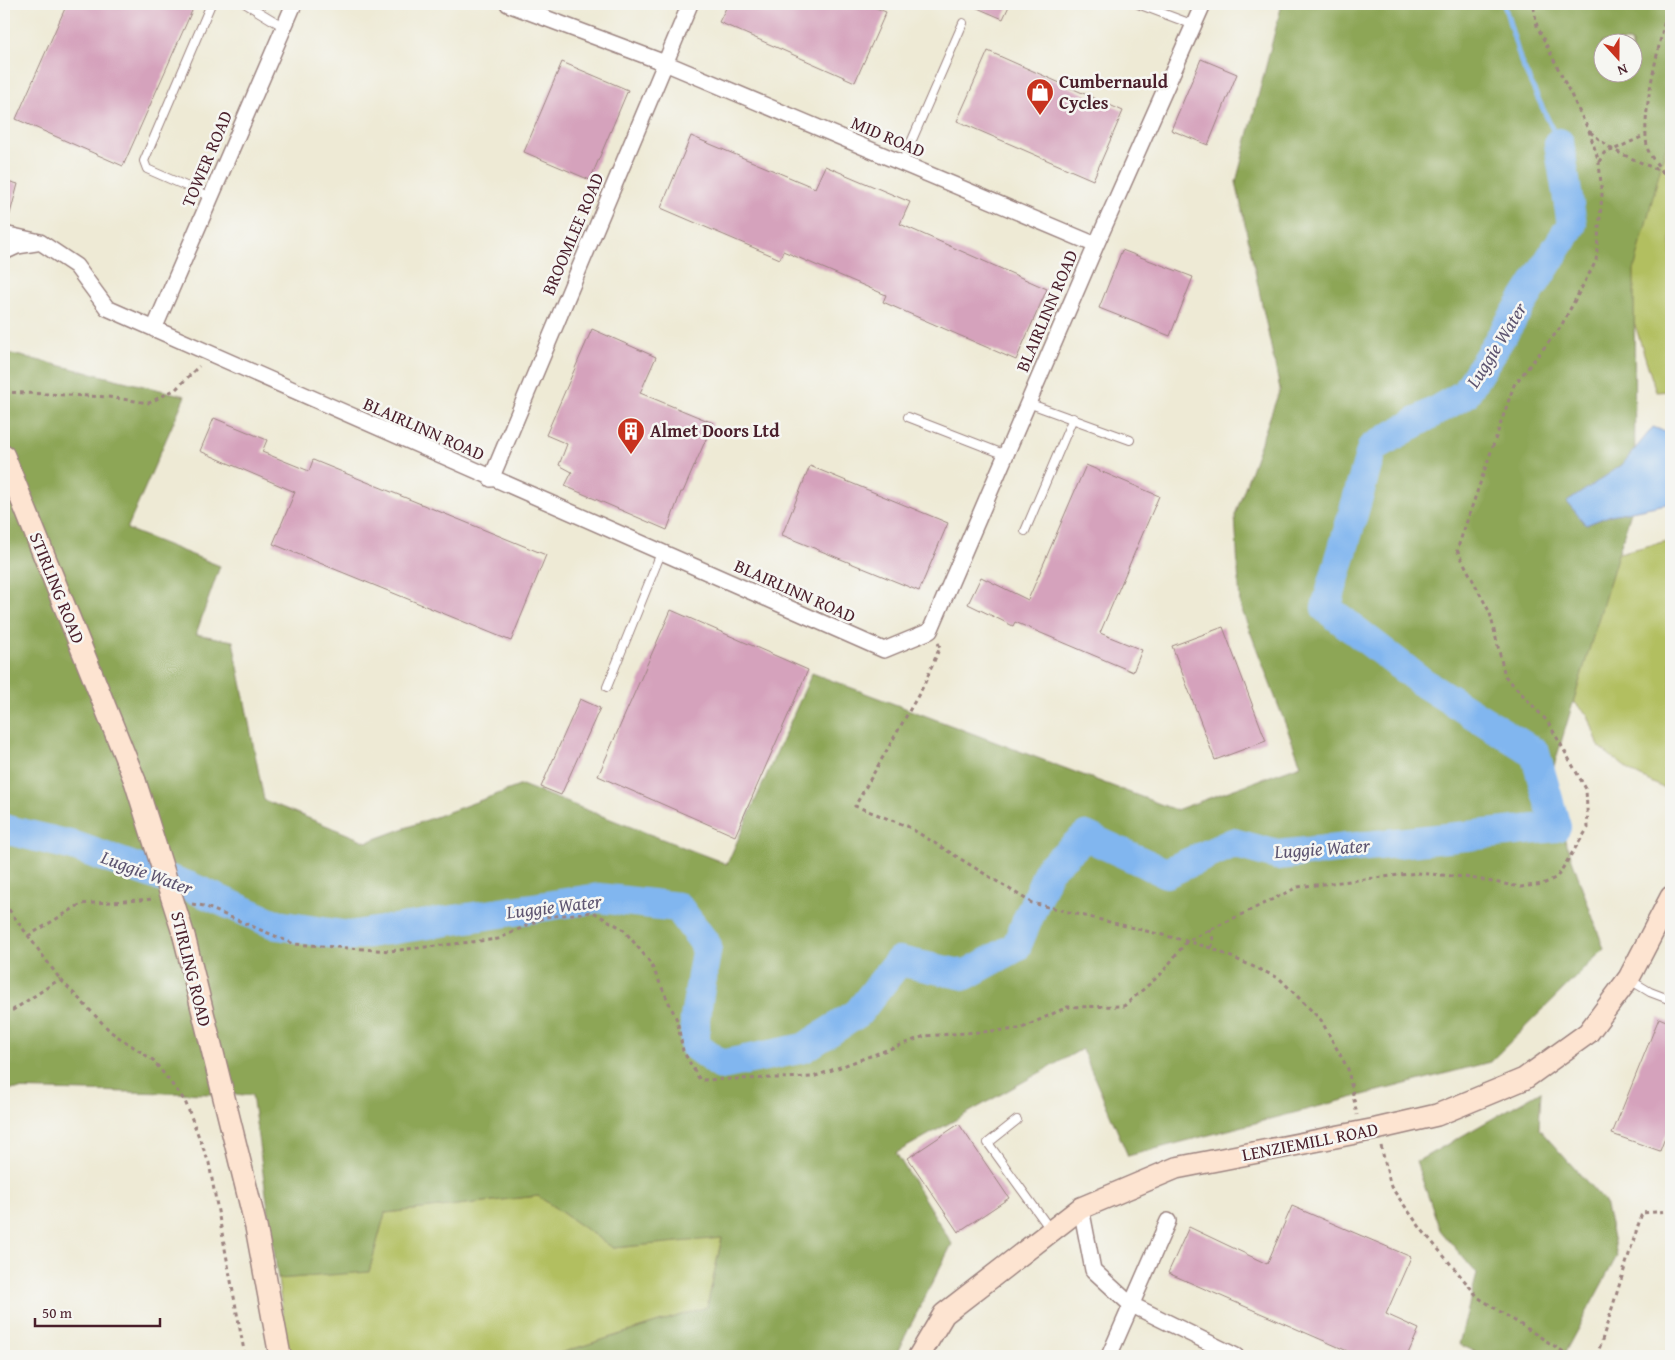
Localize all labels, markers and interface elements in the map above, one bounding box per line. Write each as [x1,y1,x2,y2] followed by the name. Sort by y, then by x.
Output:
[1592,32,1642,82] north arrow
[1614,59,1631,81] text: N
[1059,68,1169,116] place label: Cumbernauld Cycles
[1025,77,1055,116] shop icon: Cumbernauld Cycles
[174,106,239,211] street label: TOWER ROAD
[847,109,929,164] street label: MID ROAD
[535,168,611,299] street label: BROOMLEE ROAD
[1009,246,1084,376] street label: BLAIRLINN ROAD
[1458,296,1534,394] water label: Luggie Water
[359,390,489,467] street label: BLAIRLINN ROAD
[616,416,646,455] building icon: Almet Doors Ltd
[650,417,780,444] place label: Almet Doors Ltd
[23,528,92,648] street label: STIRLING ROAD
[730,552,860,629] street label: BLAIRLINN ROAD
[1272,831,1372,865] water label: Luggie Water
[96,842,198,902] water label: Luggie Water
[504,886,604,926] water label: Luggie Water
[164,908,219,1029] street label: STIRLING ROAD
[1239,1115,1380,1168] street label: LENZIEMILL ROAD
[35,1295,160,1327] scale bar
[42,1302,73,1323] text: 50 m

